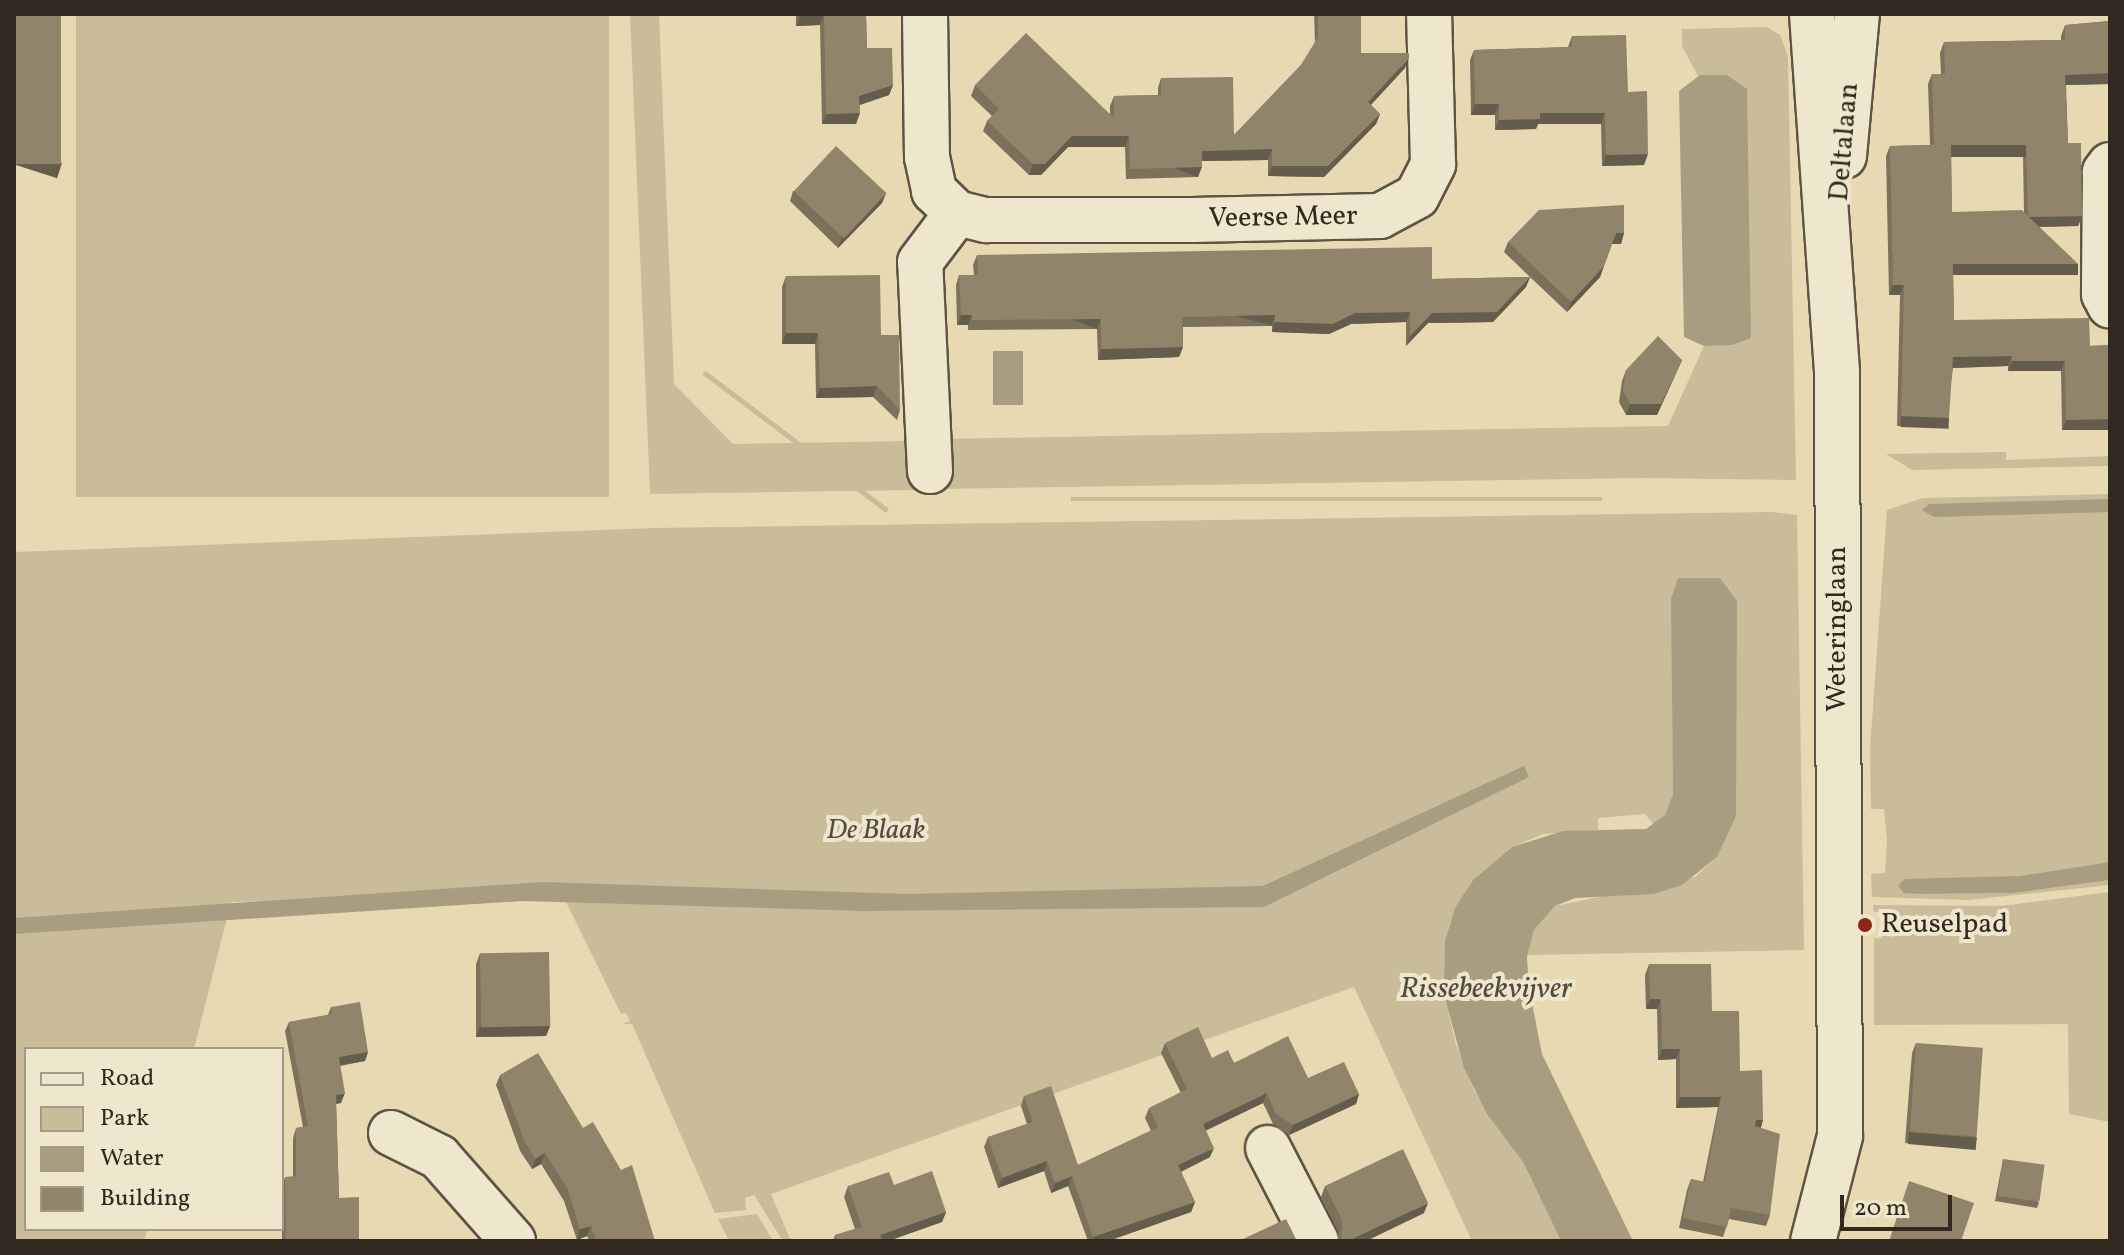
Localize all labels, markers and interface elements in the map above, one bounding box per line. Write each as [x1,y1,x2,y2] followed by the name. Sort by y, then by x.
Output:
[1823,81,1867,203] street label: Deltalaan
[1208,200,1358,236] street label: Veerse Meer
[1821,546,1855,712] street label: Weteringlaan
[826,814,926,848] park label: De Blaak
[1881,908,2008,942] place label: Reuselpad
[1856,916,1874,934] marker: Reuselpad
[1400,971,1572,1007] water label: Rissebeekvijver
[24,1047,284,1231] legend
[100,1062,154,1096] text: Road
[100,1102,149,1136] text: Park
[100,1142,164,1176] text: Water
[1844,1179,1956,1229] scale bar
[100,1182,190,1216] text: Building
[1854,1192,1907,1226] text: 20 m

